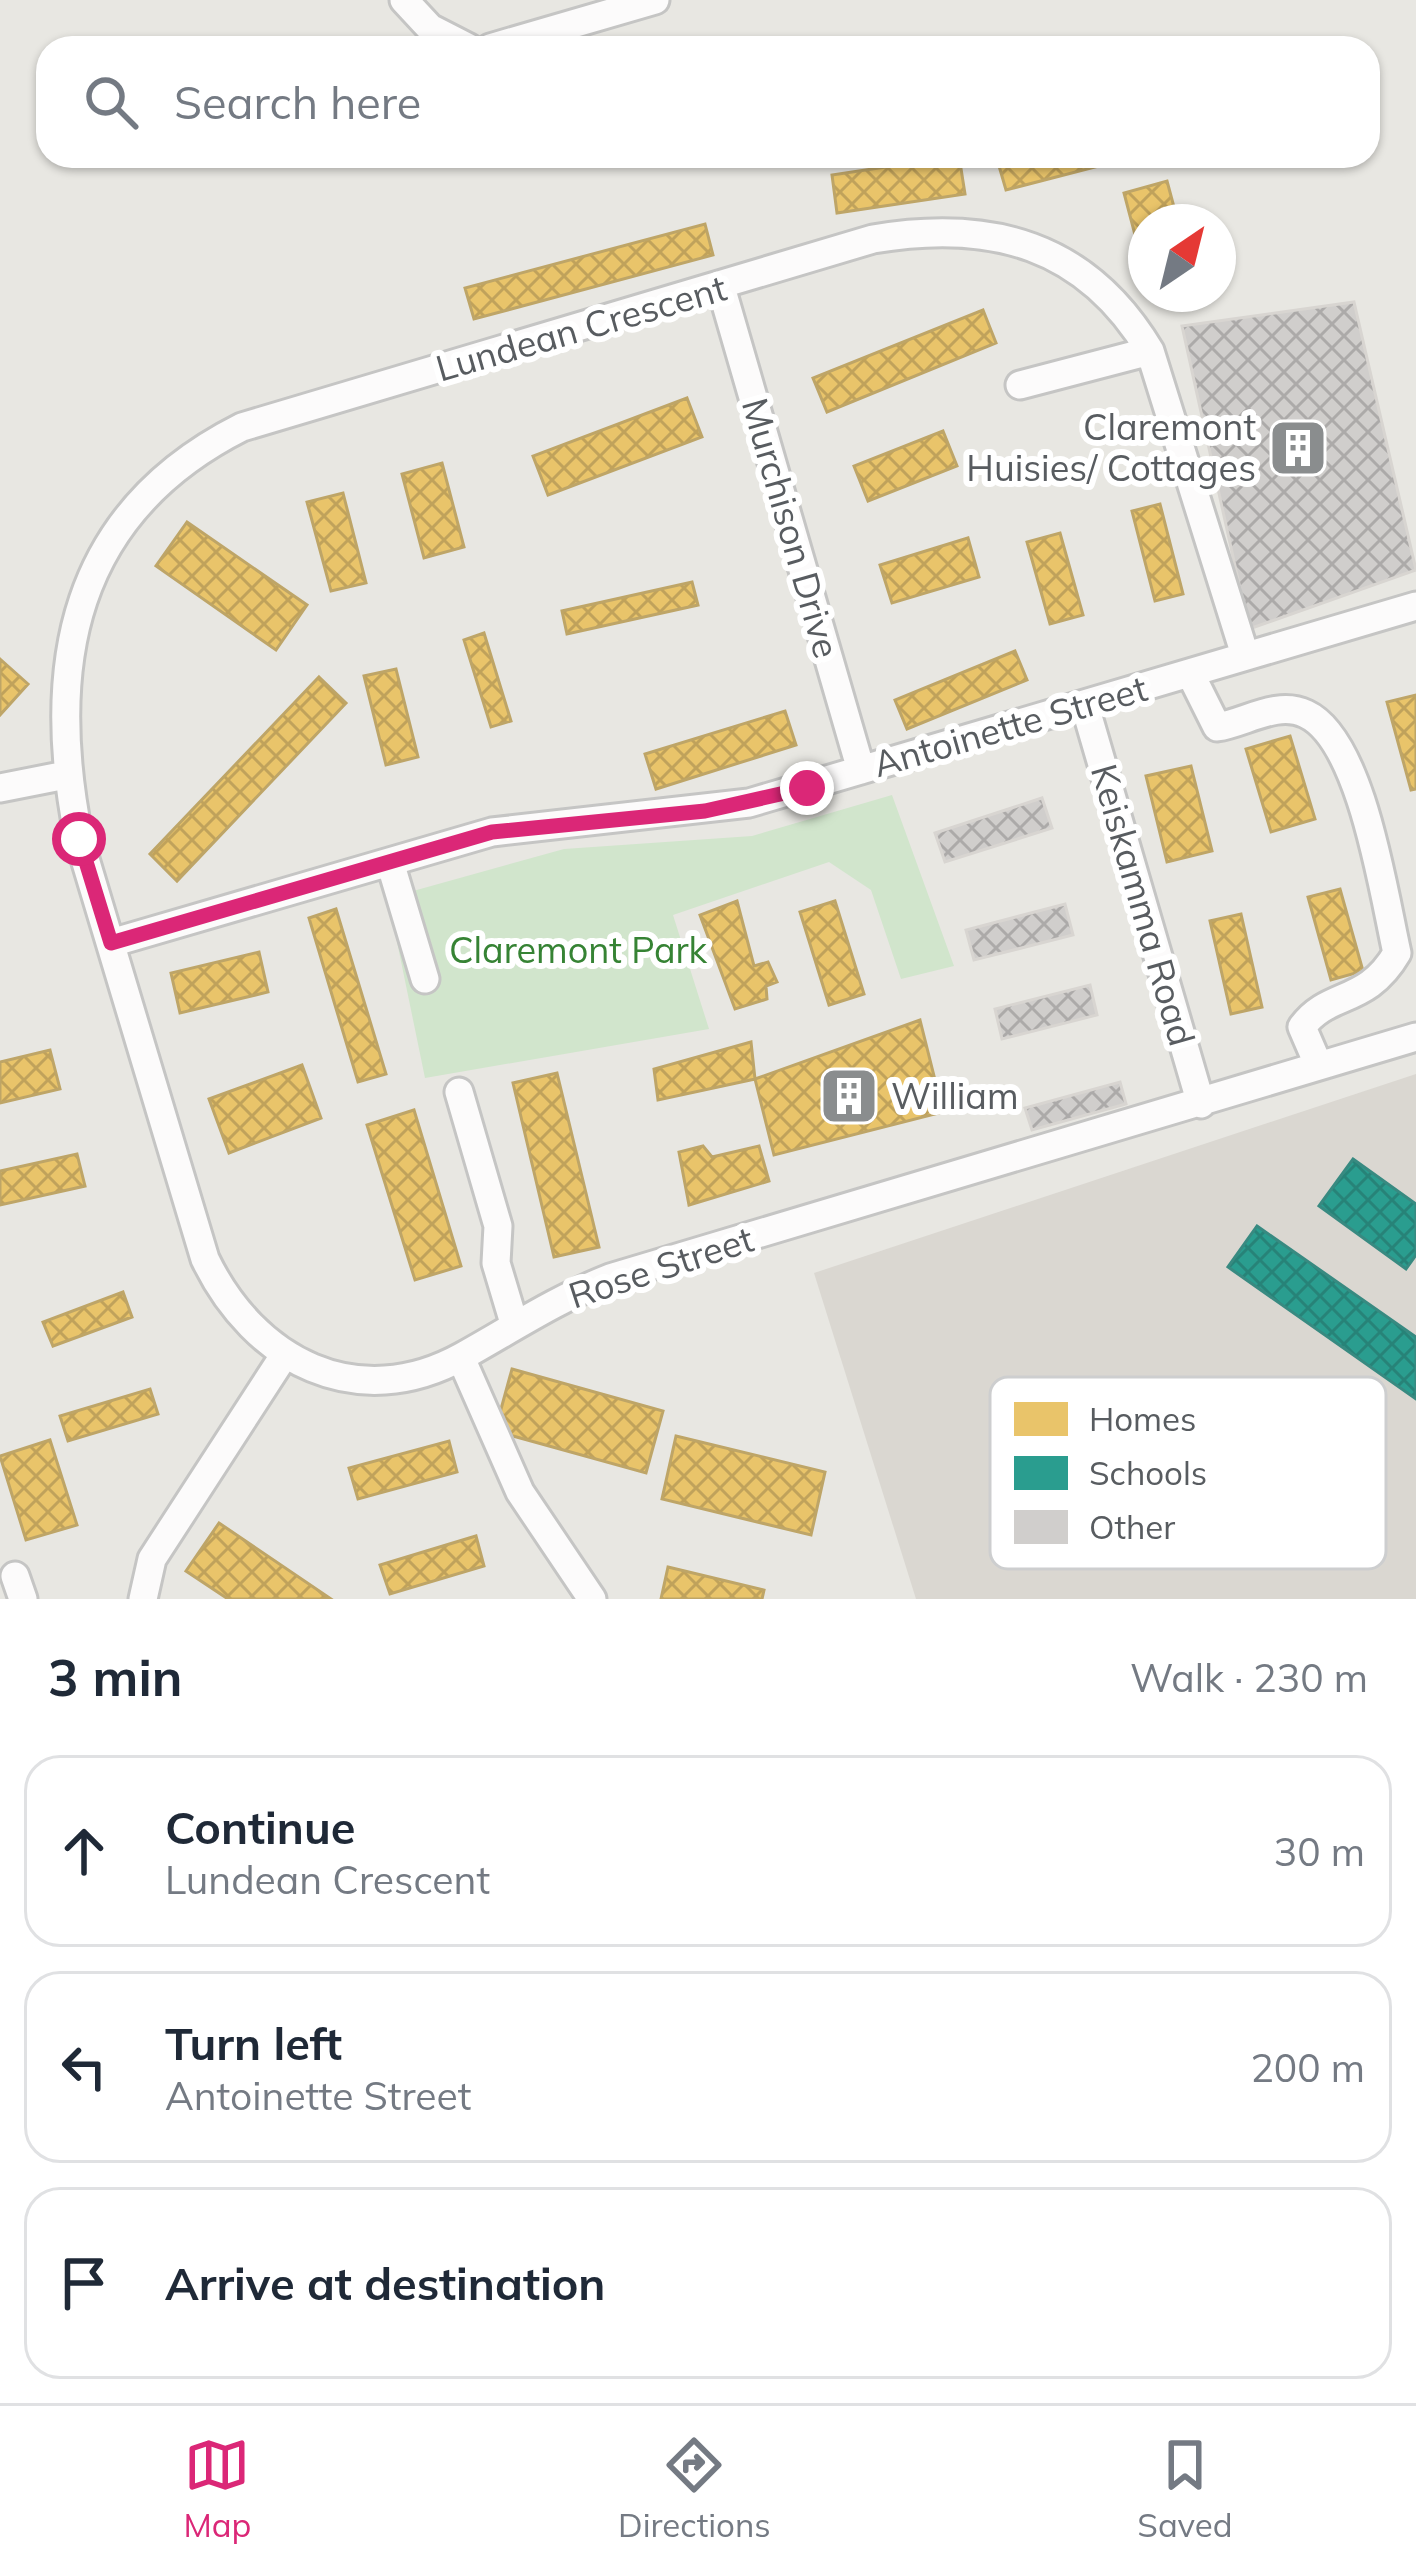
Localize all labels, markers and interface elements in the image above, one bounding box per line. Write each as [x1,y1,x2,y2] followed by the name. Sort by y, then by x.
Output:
[36,36,1380,168] search box
[78,69,144,135] icon: search
[174,74,421,130] text: Search here
[1128,204,1236,312] north arrow
[430,265,731,390] street label: Lundean Crescent
[733,393,850,663] street label: Murchison Drive
[966,404,1256,490] place label: Claremont Huisies/ Cottages
[1267,417,1329,479] building icon: Claremont Huisies/ Cottages
[868,665,1152,786] street label: Antoinette Street
[1082,759,1205,1051] street label: Keiskamma Road
[780,761,834,815] route end
[52,812,106,866] route start
[449,927,708,972] park label: Claremont Park
[818,1065,880,1127] building icon: William
[891,1073,1019,1118] place label: William
[563,1216,759,1318] street label: Rose Street
[990,1377,1386,1569] legend
[1089,1398,1196,1439] text: Homes
[1089,1452,1207,1493] text: Schools
[1089,1506,1175,1547] text: Other
[48,1645,183,1709] text: 3 min
[1130,1653,1368,1702] text: Walk · 230 m
[165,1799,355,1855] text: Continue
[51,1818,117,1884] icon: ahead
[1274,1827,1365,1876] text: 30 m
[165,1855,490,1904] text: Lundean Crescent
[165,2015,342,2071] text: Turn left
[51,2034,117,2100] icon: left
[1250,2043,1365,2092] text: 200 m
[165,2071,471,2120] text: Antoinette Street
[51,2250,117,2316] icon: arrive
[165,2255,605,2311] text: Arrive at destination
[183,2432,251,2545] tab: Map
[618,2432,771,2545] tab: Directions
[1137,2432,1233,2545] tab: Saved

